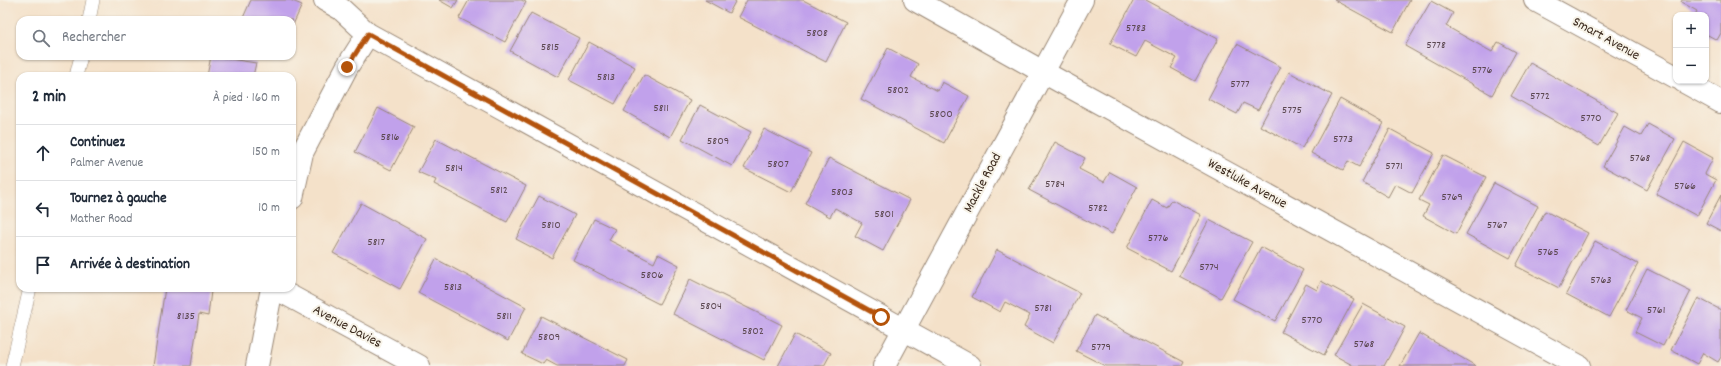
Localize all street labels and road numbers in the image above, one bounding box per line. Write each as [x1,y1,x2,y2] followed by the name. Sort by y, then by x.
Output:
[1569,12,1643,66] street label: Smart Avenue
[959,150,1007,216] street label: Mackle Road
[1204,154,1290,214] street label: Westluke Avenue
[309,300,385,354] street label: Avenue Davies

